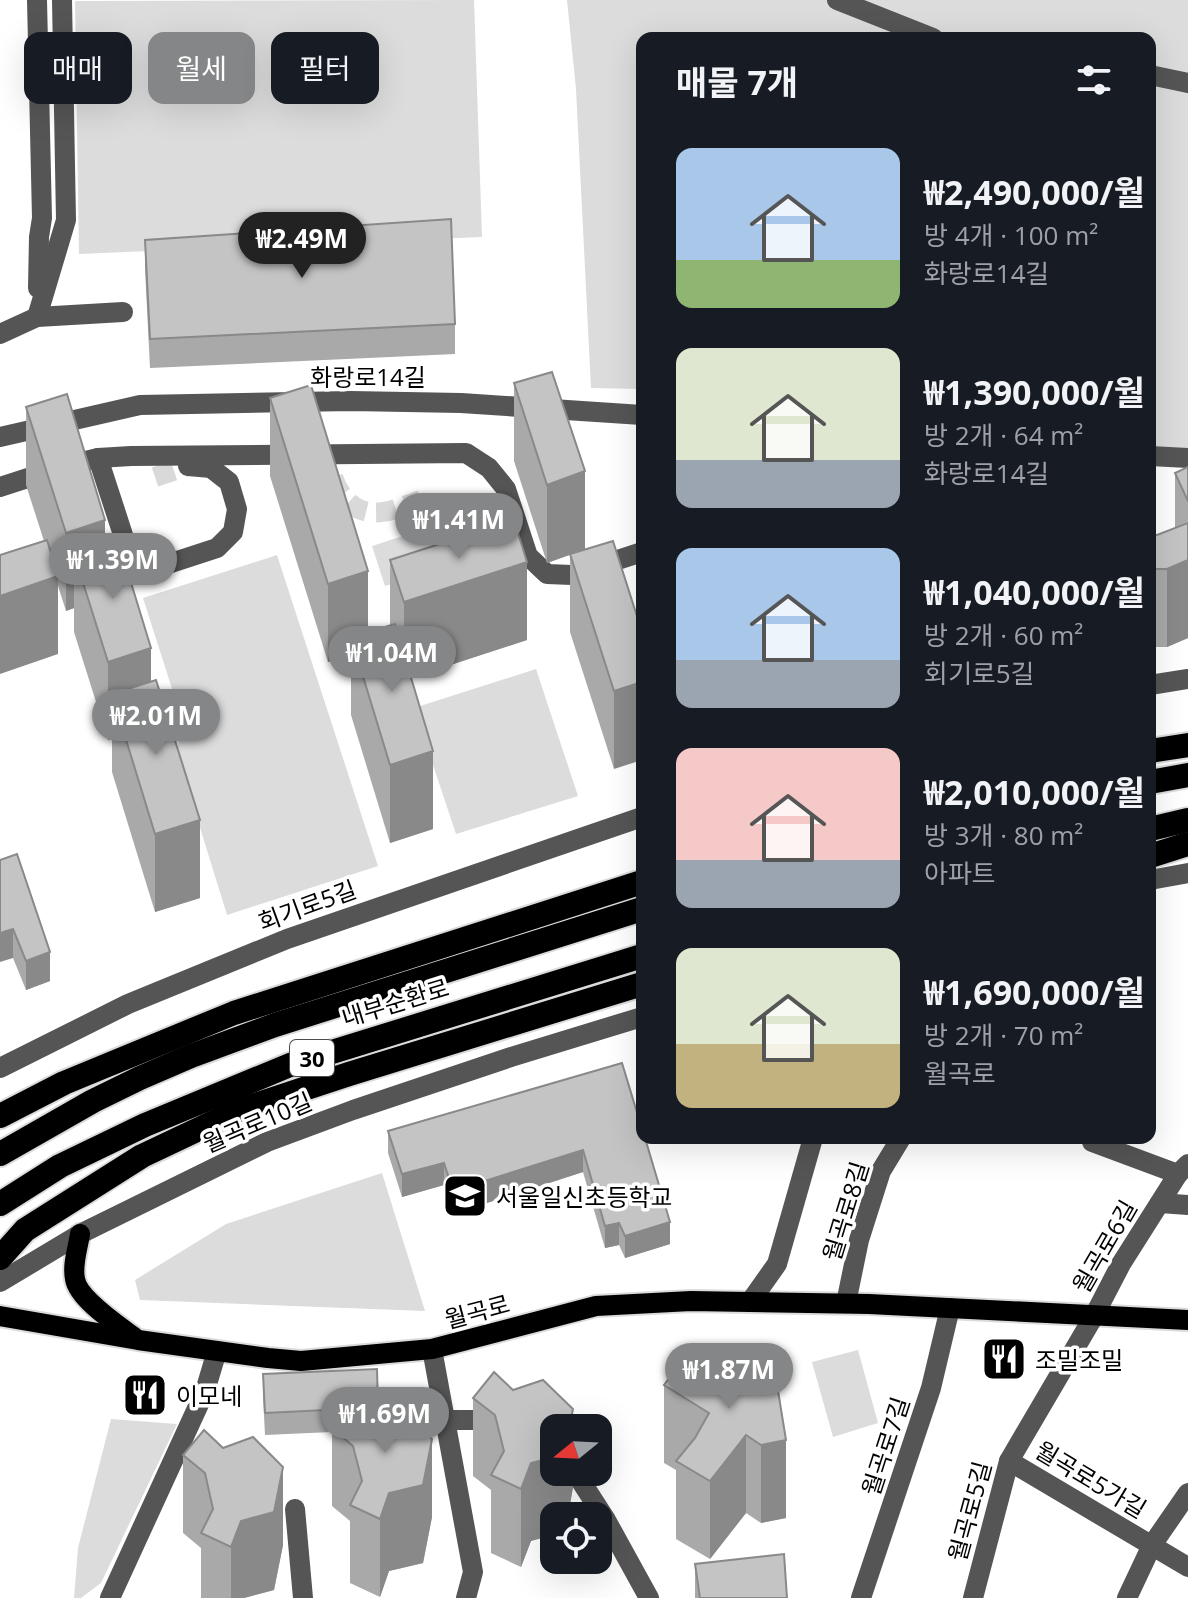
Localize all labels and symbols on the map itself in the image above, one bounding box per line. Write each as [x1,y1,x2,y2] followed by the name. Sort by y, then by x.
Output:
[237,212,367,280] pin: ₩2.49M
[310,360,426,393] street label: 화랑로14길
[394,493,524,561] pin: ₩1.41M
[48,533,178,601] pin: ₩1.39M
[327,626,457,694] pin: ₩1.04M
[91,689,221,757] pin: ₩2.01M
[253,872,361,938] street label: 회기로5길
[337,970,453,1034] street label: 내부순환로
[290,1040,334,1076] road number: 30
[197,1084,317,1160] street label: 월곡로10길
[814,1157,876,1265] street label: 월곡로8길
[441,1172,489,1220] school or university icon: 서울일신초등학교
[496,1180,673,1213] place label: 서울일신초등학교
[1064,1194,1144,1298] street label: 월곡로6길
[441,1286,513,1336] street label: 월곡로
[980,1335,1028,1383] restaurant icon: 조밀조밀
[664,1343,794,1411] pin: ₩1.87M
[1035,1343,1123,1376] place label: 조밀조밀
[121,1371,169,1419] restaurant icon: 이모네
[176,1379,242,1412] place label: 이모네
[320,1387,450,1455] pin: ₩1.69M
[854,1392,916,1500] street label: 월곡로7길
[540,1414,612,1486] north arrow
[1029,1433,1153,1525] street label: 월곡로5가길
[940,1457,998,1565] street label: 월곡로5길

